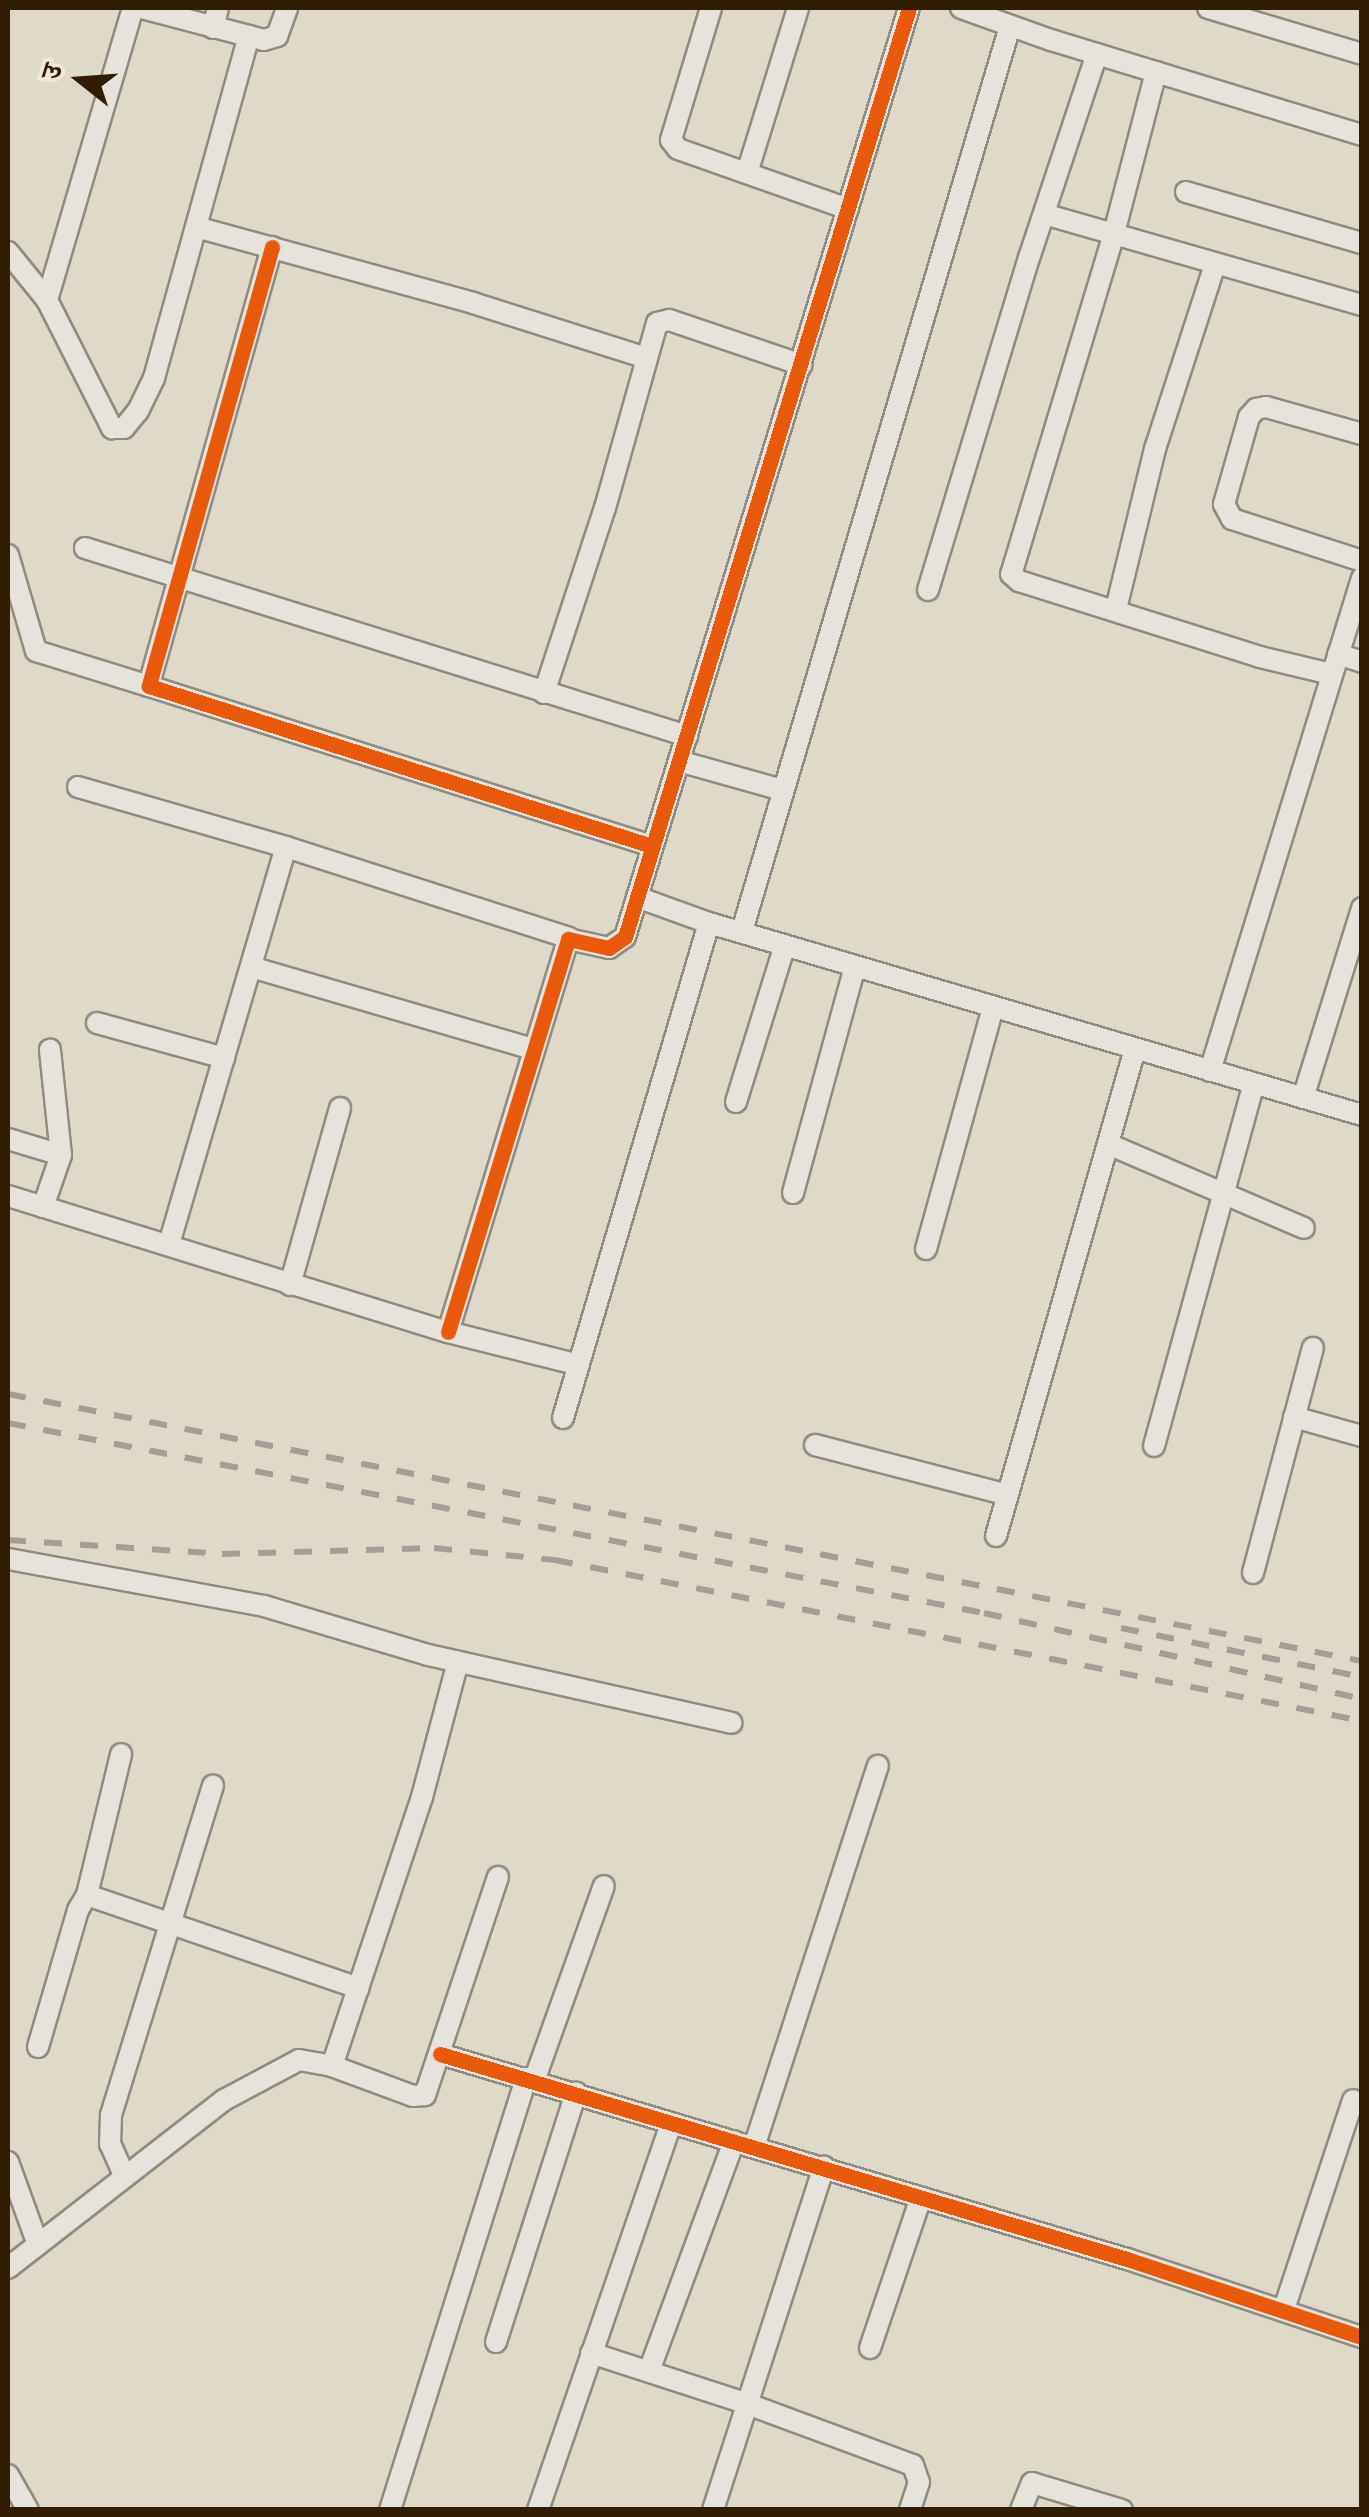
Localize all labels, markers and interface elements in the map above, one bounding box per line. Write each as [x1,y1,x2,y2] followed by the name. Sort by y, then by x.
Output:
[30,30,130,130] north arrow
[33,59,70,83] text: उ

